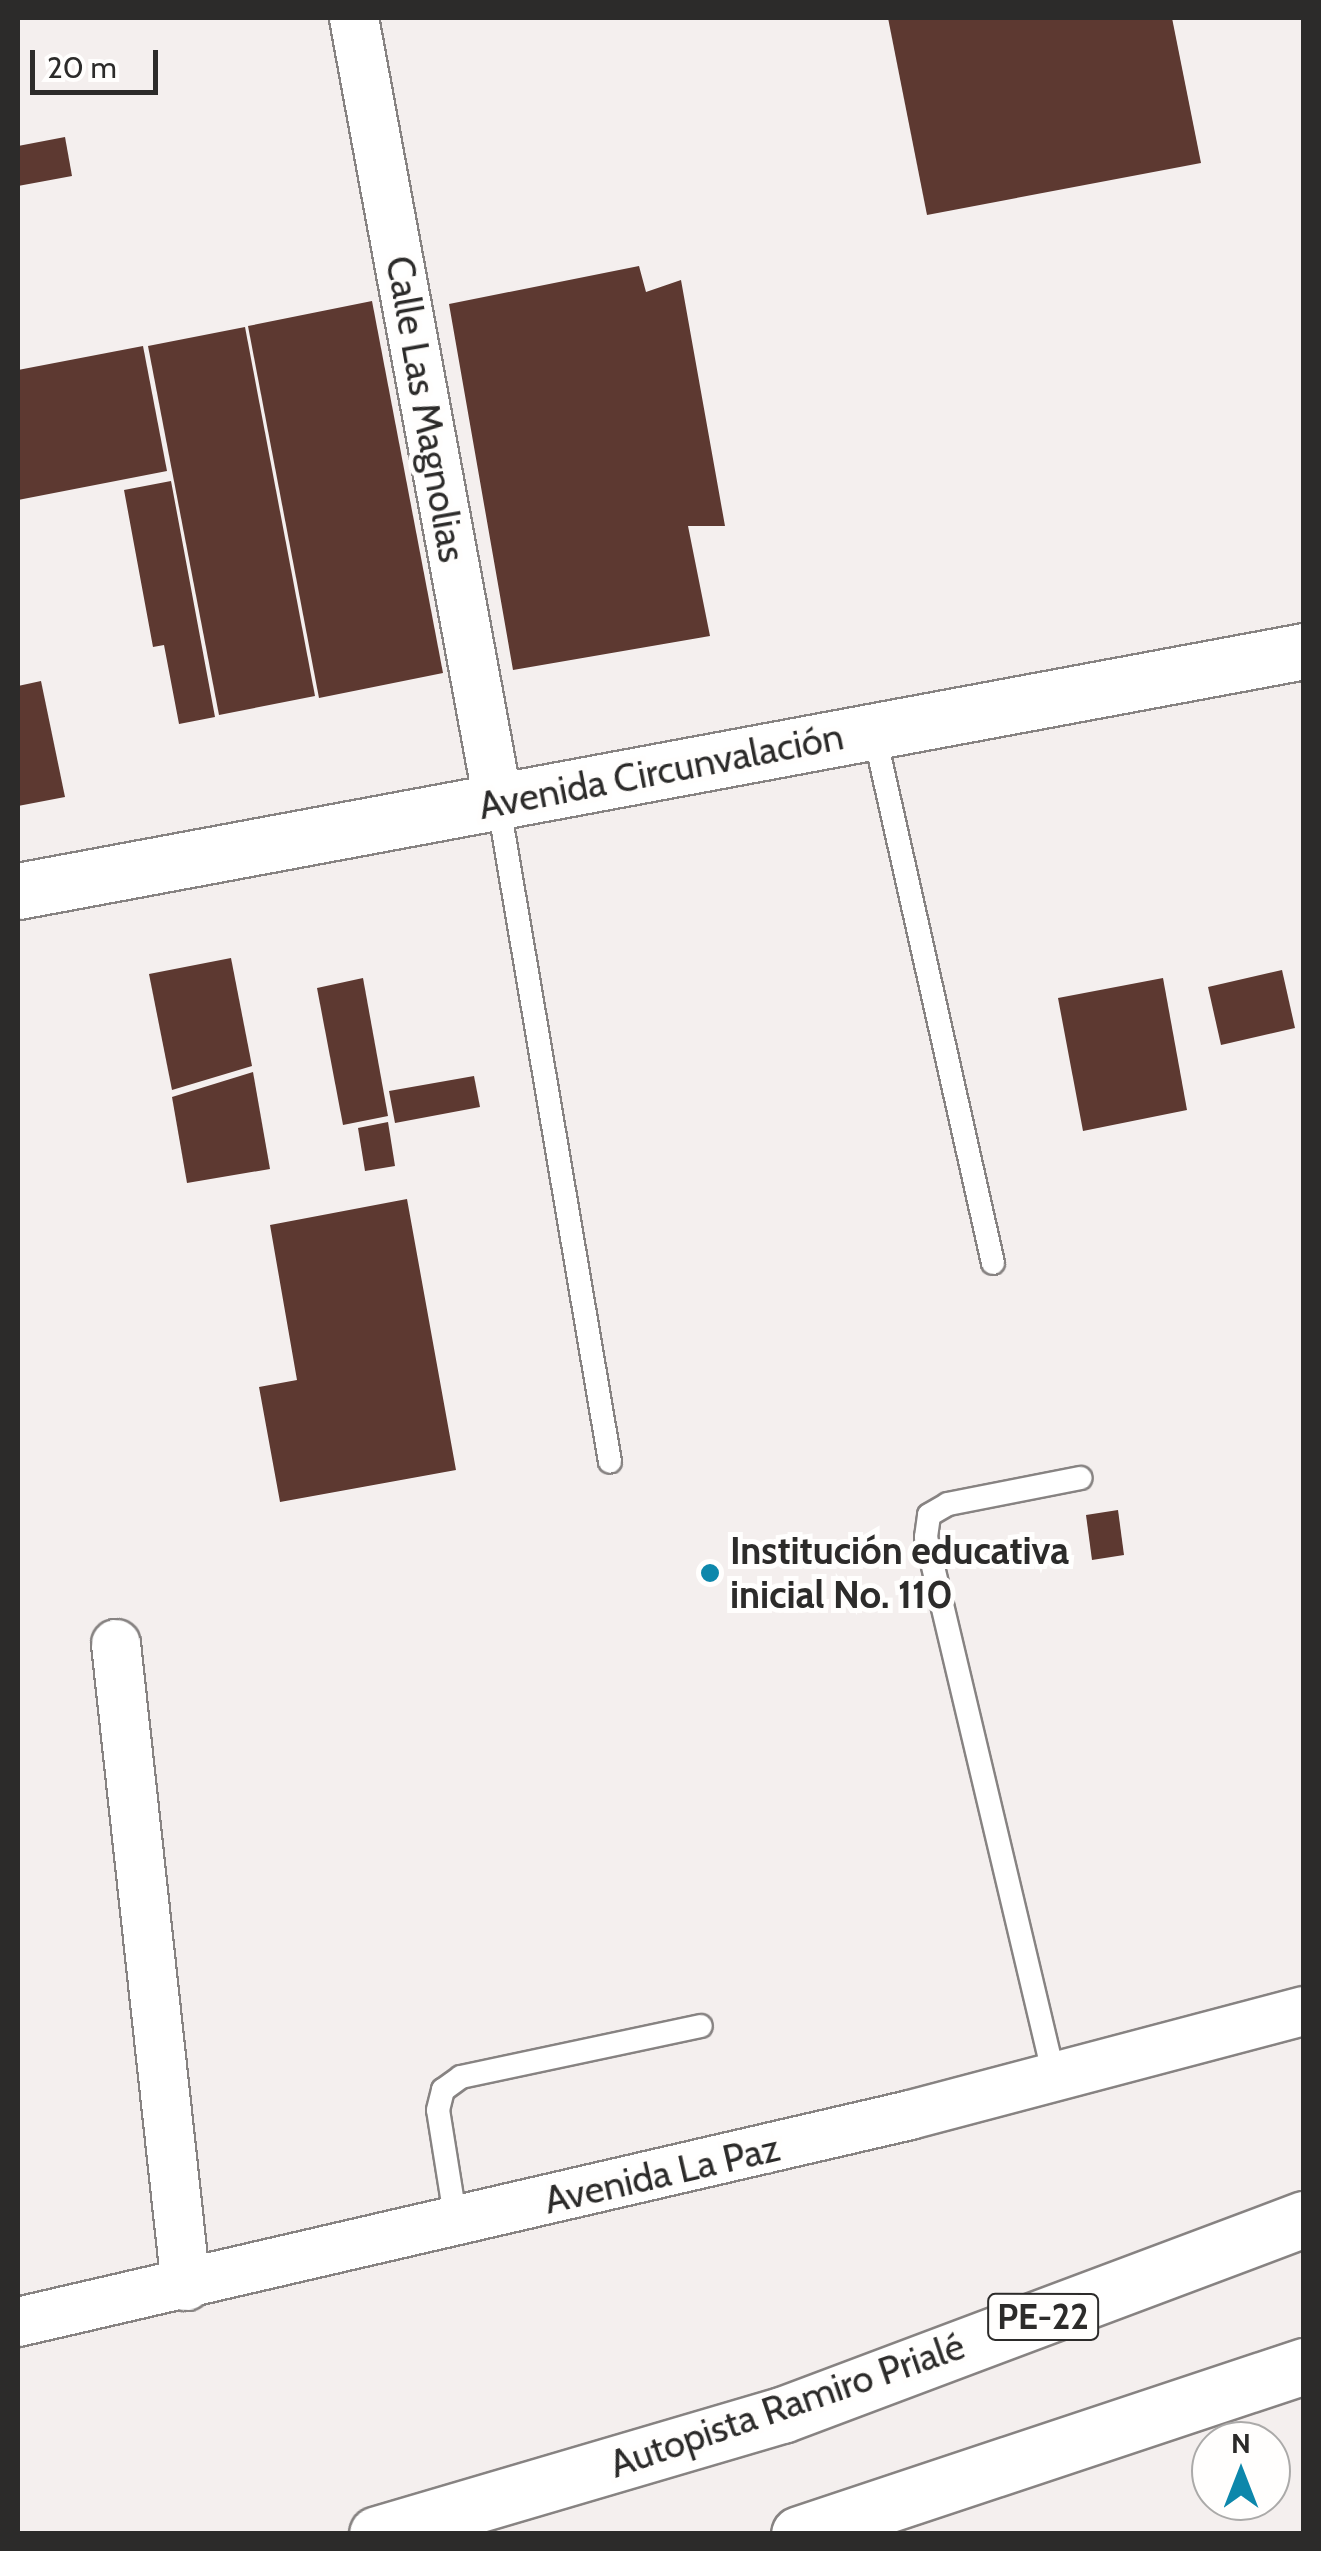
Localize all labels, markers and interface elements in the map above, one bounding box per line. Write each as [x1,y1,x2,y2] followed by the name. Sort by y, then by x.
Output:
[35,30,162,92] scale bar
[47,49,117,86] text: 20 m
[377,252,475,566] street label: Calle Las Magnolias
[475,713,847,829] street label: Avenida Circunvalación
[730,1528,1069,1618] place label: Institución educativa inicial No. 110
[699,1562,721,1584] marker: Institución educativa inicial No. 110
[540,2125,784,2223] street label: Avenida La Paz
[986,2287,1100,2347] road number: PE-22
[604,2323,970,2487] street label: Autopista Ramiro Prialé
[1191,2421,1291,2521] north arrow
[1231,2426,1251,2460] text: N

